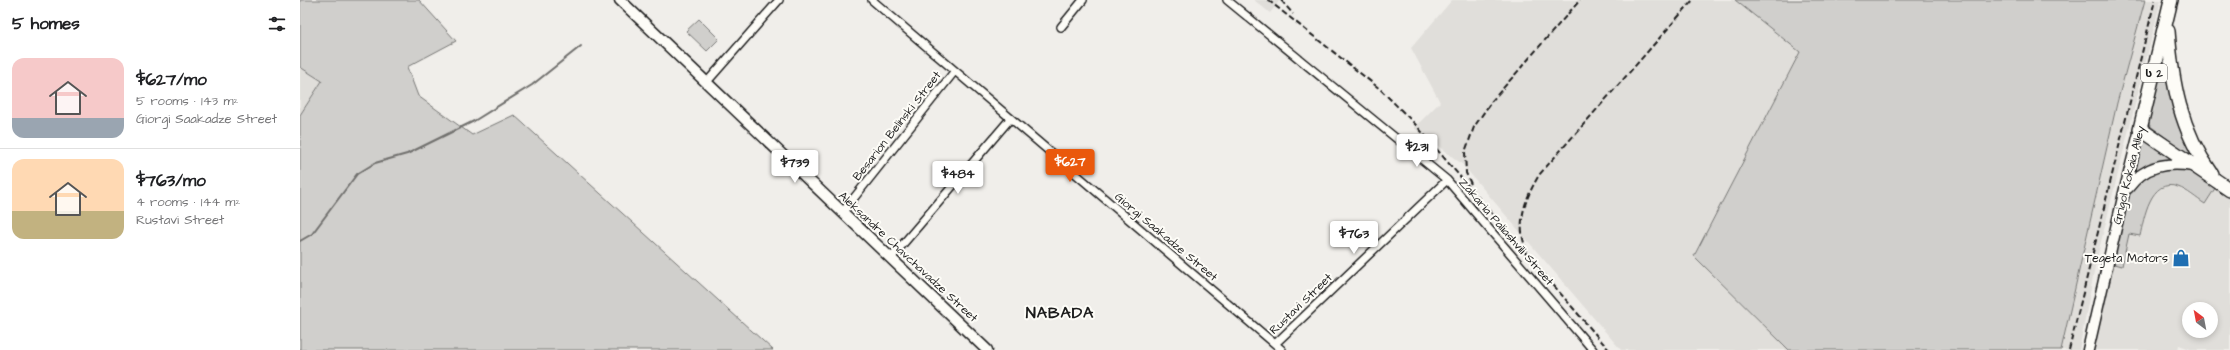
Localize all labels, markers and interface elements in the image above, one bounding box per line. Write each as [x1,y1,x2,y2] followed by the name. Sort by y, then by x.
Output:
[12,12,80,36] text: 5 homes
[266,13,288,35] icon: filters
[2141,64,2167,82] road number: ს 2
[849,67,945,184] street label: Besarion Belinski Street
[136,68,207,92] text: $627/mo
[44,74,92,122] icon: home
[136,92,238,110] text: 5 rooms · 143 m²
[136,110,277,128] text: Giorgi Saakadze Street
[2109,123,2151,226] street label: Grigol Kokaia Alley
[1393,134,1441,168] pin: $231
[1406,138,1428,156] text: $231
[1046,149,1094,183] pin: $627
[771,150,819,184] pin: $739
[1055,153,1085,171] text: $627
[780,154,810,172] text: $739
[934,161,982,195] pin: $484
[941,165,975,183] text: $484
[136,169,206,193] text: $763/mo
[44,175,92,223] icon: home
[1455,175,1558,290] street label: Zakaria Paliashvili Street
[835,188,981,326] street label: Aleksandre Chavchavadze Street
[1110,189,1221,286] street label: Giorgi Saakadze Street
[136,193,240,211] text: 4 rooms · 144 m²
[136,211,224,229] text: Rustavi Street
[1330,221,1378,255] pin: $763
[1339,225,1369,243] text: $763
[2171,248,2191,268] shop icon: Tegeta Motors
[2085,250,2168,268] place label: Tegeta Motors
[1266,269,1336,338] street label: Rustavi Street
[1026,302,1094,324] district label: NABADA
[2182,302,2218,338] north arrow
[2182,302,2218,338] map controls

